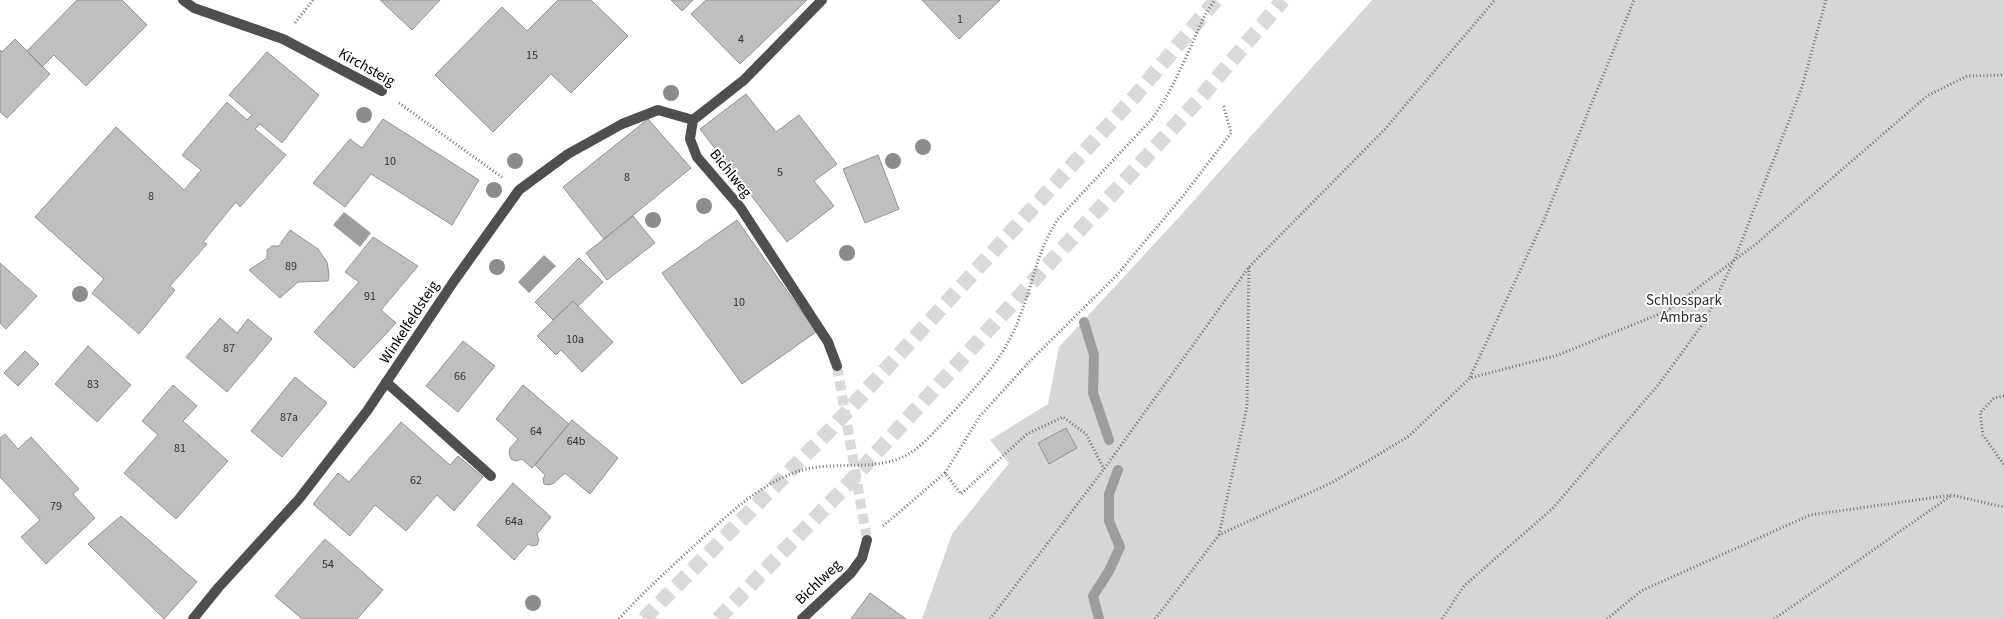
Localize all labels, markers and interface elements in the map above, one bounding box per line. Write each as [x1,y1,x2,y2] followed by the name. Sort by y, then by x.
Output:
[957,11,963,28] house number: 1
[738,31,744,48] house number: 4
[335,43,399,92] street label: Kirchsteig
[526,47,538,64] house number: 15
[705,145,757,202] street label: Bichlweg
[384,153,396,170] house number: 10
[777,164,783,181] house number: 5
[624,169,630,186] house number: 8
[148,188,154,205] house number: 8
[285,258,297,275] house number: 89
[375,276,444,368] street label: Winkelfeldsteig
[364,288,376,305] house number: 91
[1646,290,1722,328] park label: Schlosspark Ambras
[733,294,745,311] house number: 10
[566,331,584,348] house number: 10a
[223,340,235,357] house number: 87
[454,368,466,385] house number: 66
[87,376,99,393] house number: 83
[280,409,298,426] house number: 87a
[530,423,542,440] house number: 64
[567,433,586,450] house number: 64b
[174,440,186,457] house number: 81
[410,472,422,489] house number: 62
[50,498,62,515] house number: 79
[505,513,523,530] house number: 64a
[791,555,846,610] street label: Bichlweg
[322,556,334,573] house number: 54

